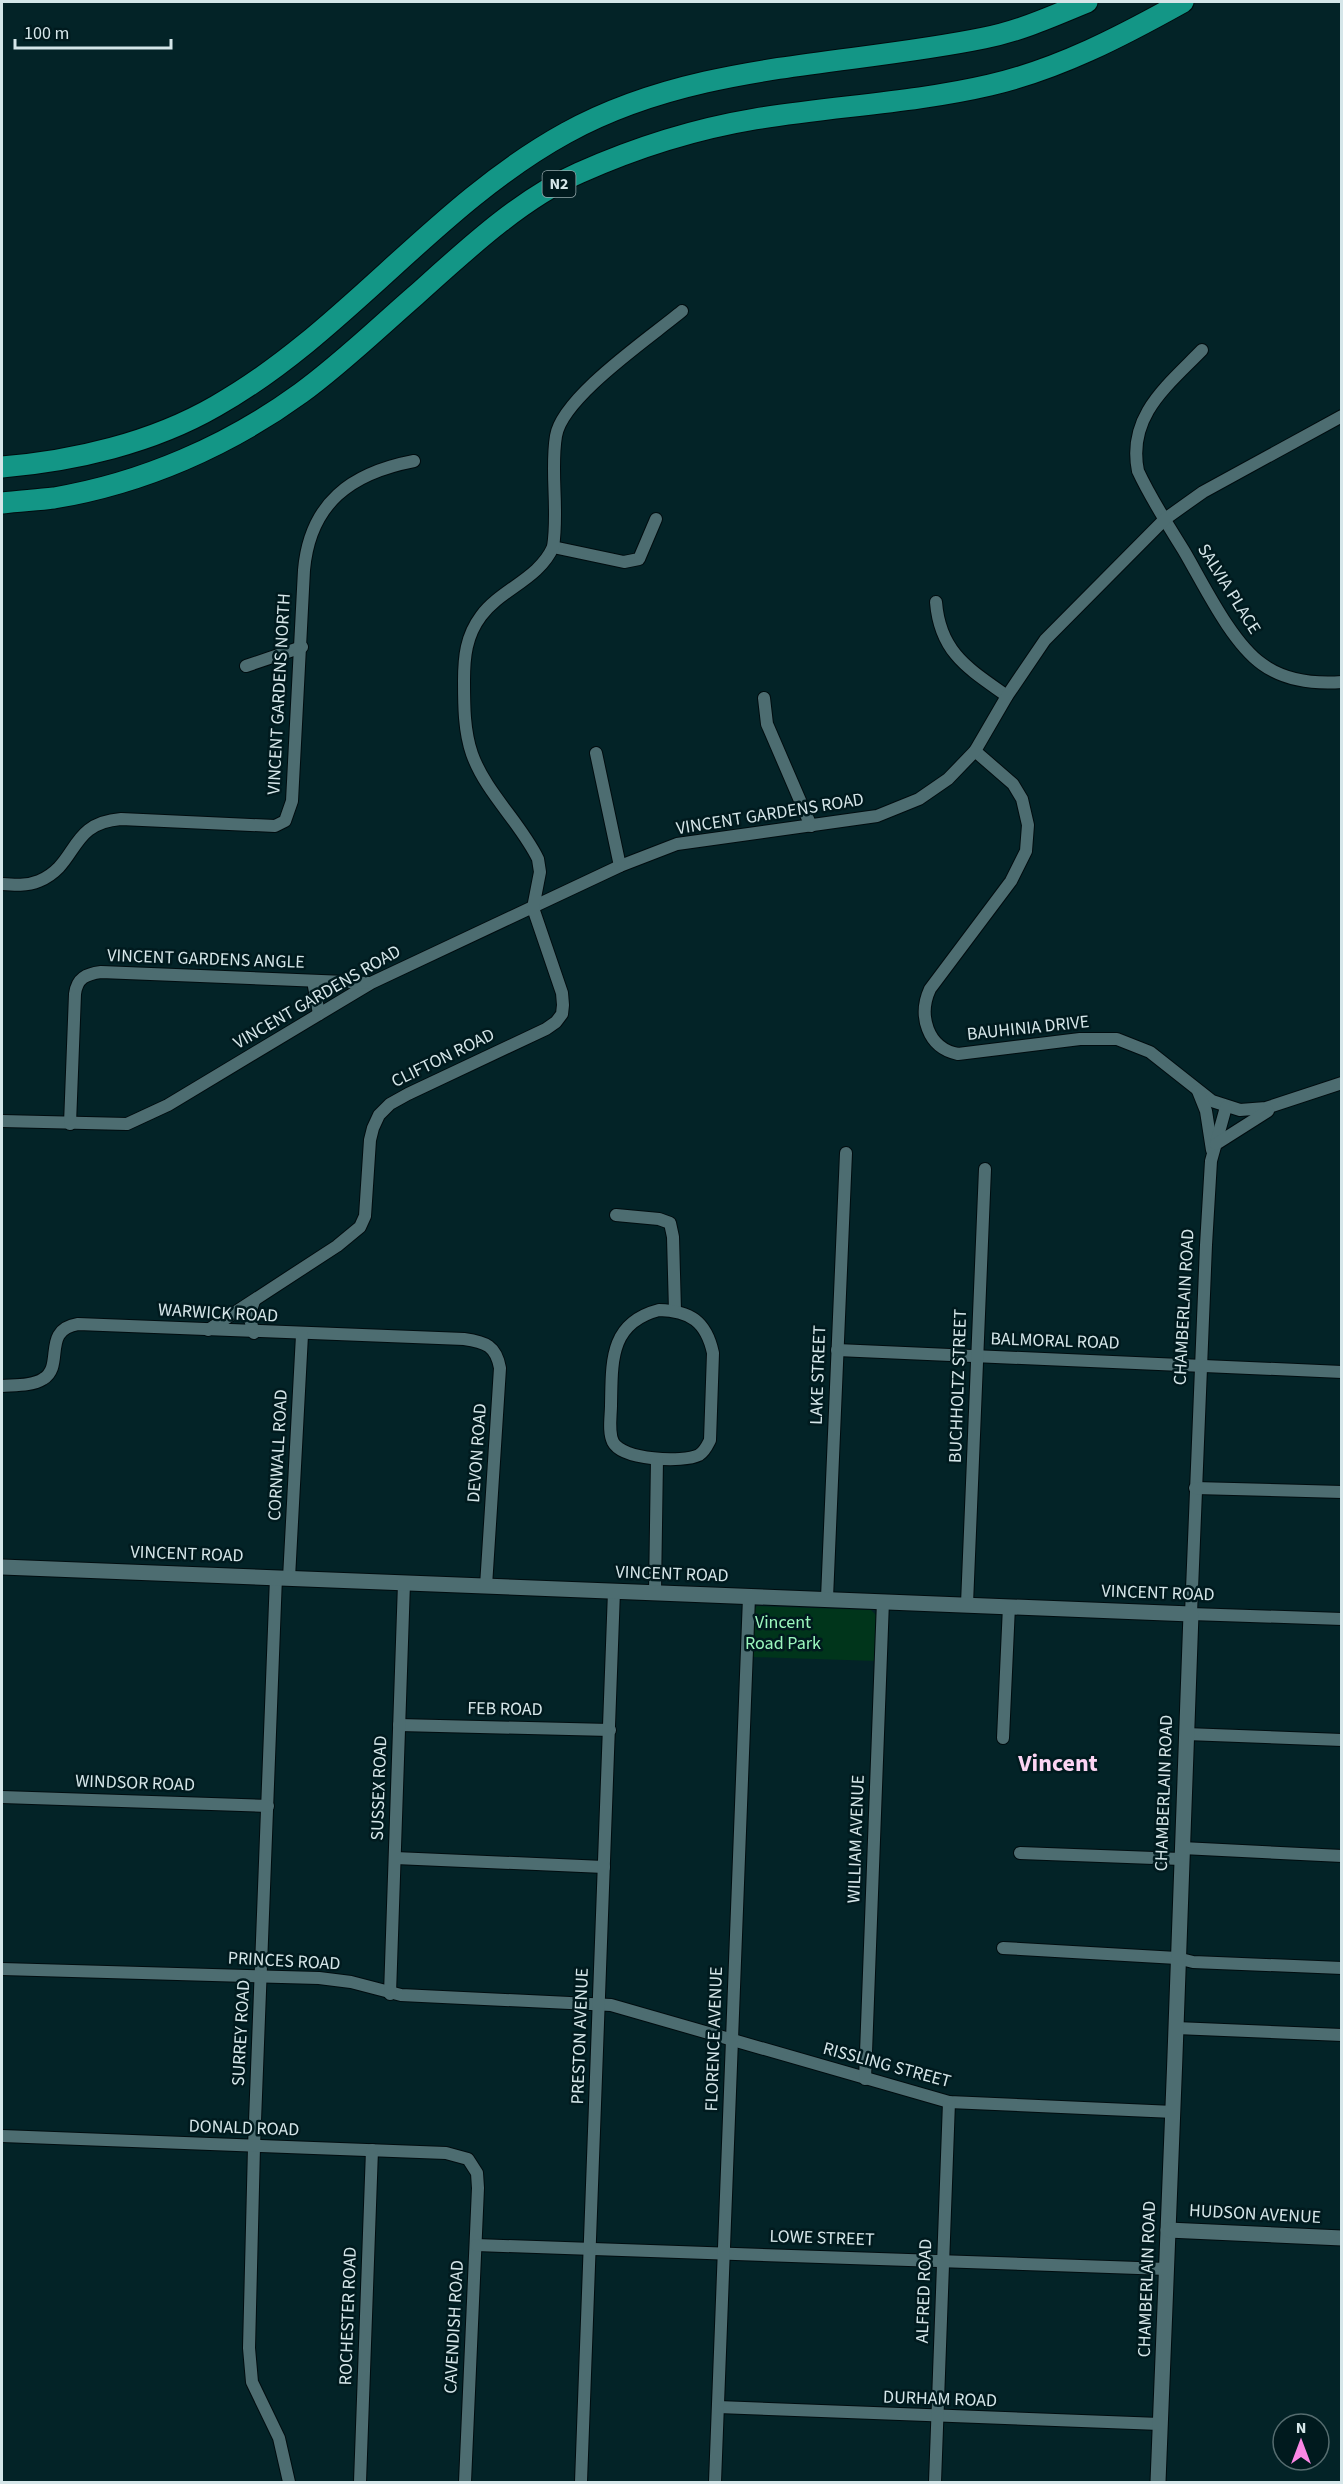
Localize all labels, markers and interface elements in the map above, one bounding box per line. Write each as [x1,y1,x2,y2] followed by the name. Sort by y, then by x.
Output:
[15,12,171,50] scale bar
[24,21,69,46] text: 100 m
[542,171,576,197] road number: N2
[1191,539,1267,639] street label: SALVIA PLACE
[261,593,297,795] street label: VINCENT GARDENS NORTH
[674,787,866,841] street label: VINCENT GARDENS ROAD
[229,939,405,1055] street label: VINCENT GARDENS ROAD
[107,943,305,975] street label: VINCENT GARDENS ANGLE
[966,1009,1090,1047] street label: BAUHINIA DRIVE
[387,1022,499,1094] street label: CLIFTON ROAD
[1167,1228,1201,1386] street label: CHAMBERLAIN ROAD
[157,1297,279,1329] street label: WARWICK ROAD
[943,1308,973,1464] street label: BUCHHOLTZ STREET
[804,1324,832,1425] street label: LAKE STREET
[990,1326,1120,1356] street label: BALMORAL ROAD
[262,1389,294,1521] street label: CORNWALL ROAD
[461,1402,493,1504] street label: DEVON ROAD
[130,1540,244,1568] street label: VINCENT ROAD
[615,1560,729,1588] street label: VINCENT ROAD
[1101,1579,1215,1607] street label: VINCENT ROAD
[745,1610,821,1656] park label: Vincent Road Park
[467,1696,543,1722] street label: FEB ROAD
[1149,1714,1179,1872] street label: CHAMBERLAIN ROAD
[365,1735,393,1841] street label: SUSSEX ROAD
[1017,1746,1098,1781] district label: Vincent
[75,1768,195,1798] street label: WINDSOR ROAD
[841,1774,871,1904] street label: WILLIAM AVENUE
[227,1946,341,1976] street label: PRINCES ROAD
[699,1966,729,2112] street label: FLORENCE AVENUE
[565,1967,595,2105] street label: PRESTON AVENUE
[226,1979,256,2087] street label: SURREY ROAD
[820,2036,954,2094] street label: RISSLING STREET
[188,2114,300,2142] street label: DONALD ROAD
[1188,2198,1322,2230] street label: HUDSON AVENUE
[1132,2200,1162,2358] street label: CHAMBERLAIN ROAD
[769,2224,875,2252] street label: LOWE STREET
[910,2238,938,2344] street label: ALFRED ROAD
[333,2246,363,2386] street label: ROCHESTER ROAD
[438,2260,470,2394] street label: CAVENDISH ROAD
[883,2385,997,2413] street label: DURHAM ROAD
[1271,2412,1331,2472] north arrow
[1296,2417,1306,2439] text: N

